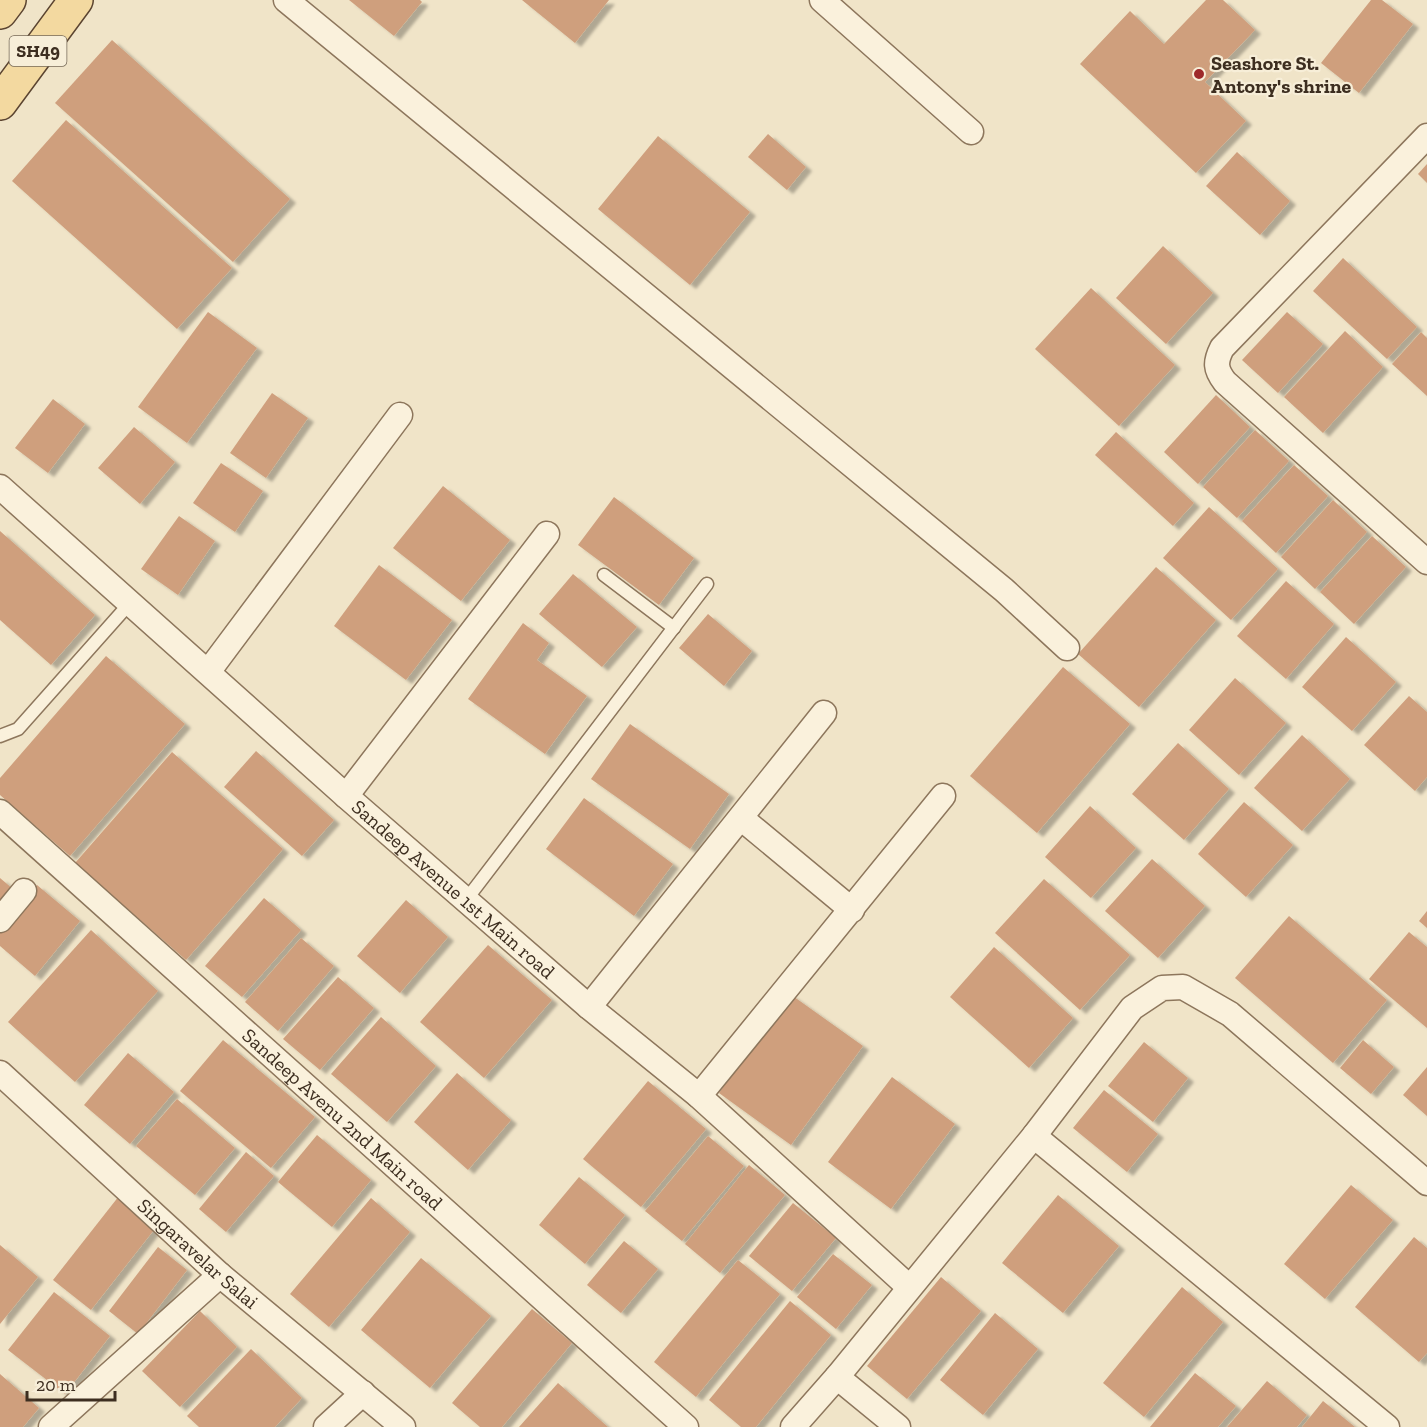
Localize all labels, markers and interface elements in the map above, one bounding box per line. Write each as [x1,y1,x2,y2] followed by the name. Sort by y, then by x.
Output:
[9,36,66,66] road number: SH49
[1211,51,1352,98] place label: Seashore St. Antony's shrine
[1192,67,1206,81] marker: Seashore St. Antony's shrine
[347,795,560,984] street label: Sandeep Avenue 1st Main road
[238,1023,448,1215] street label: Sandeep Avenu 2nd Main road
[133,1193,264,1314] street label: Singaravelar Salai
[27,1364,116,1402] scale bar
[36,1374,76,1396] text: 20 m

